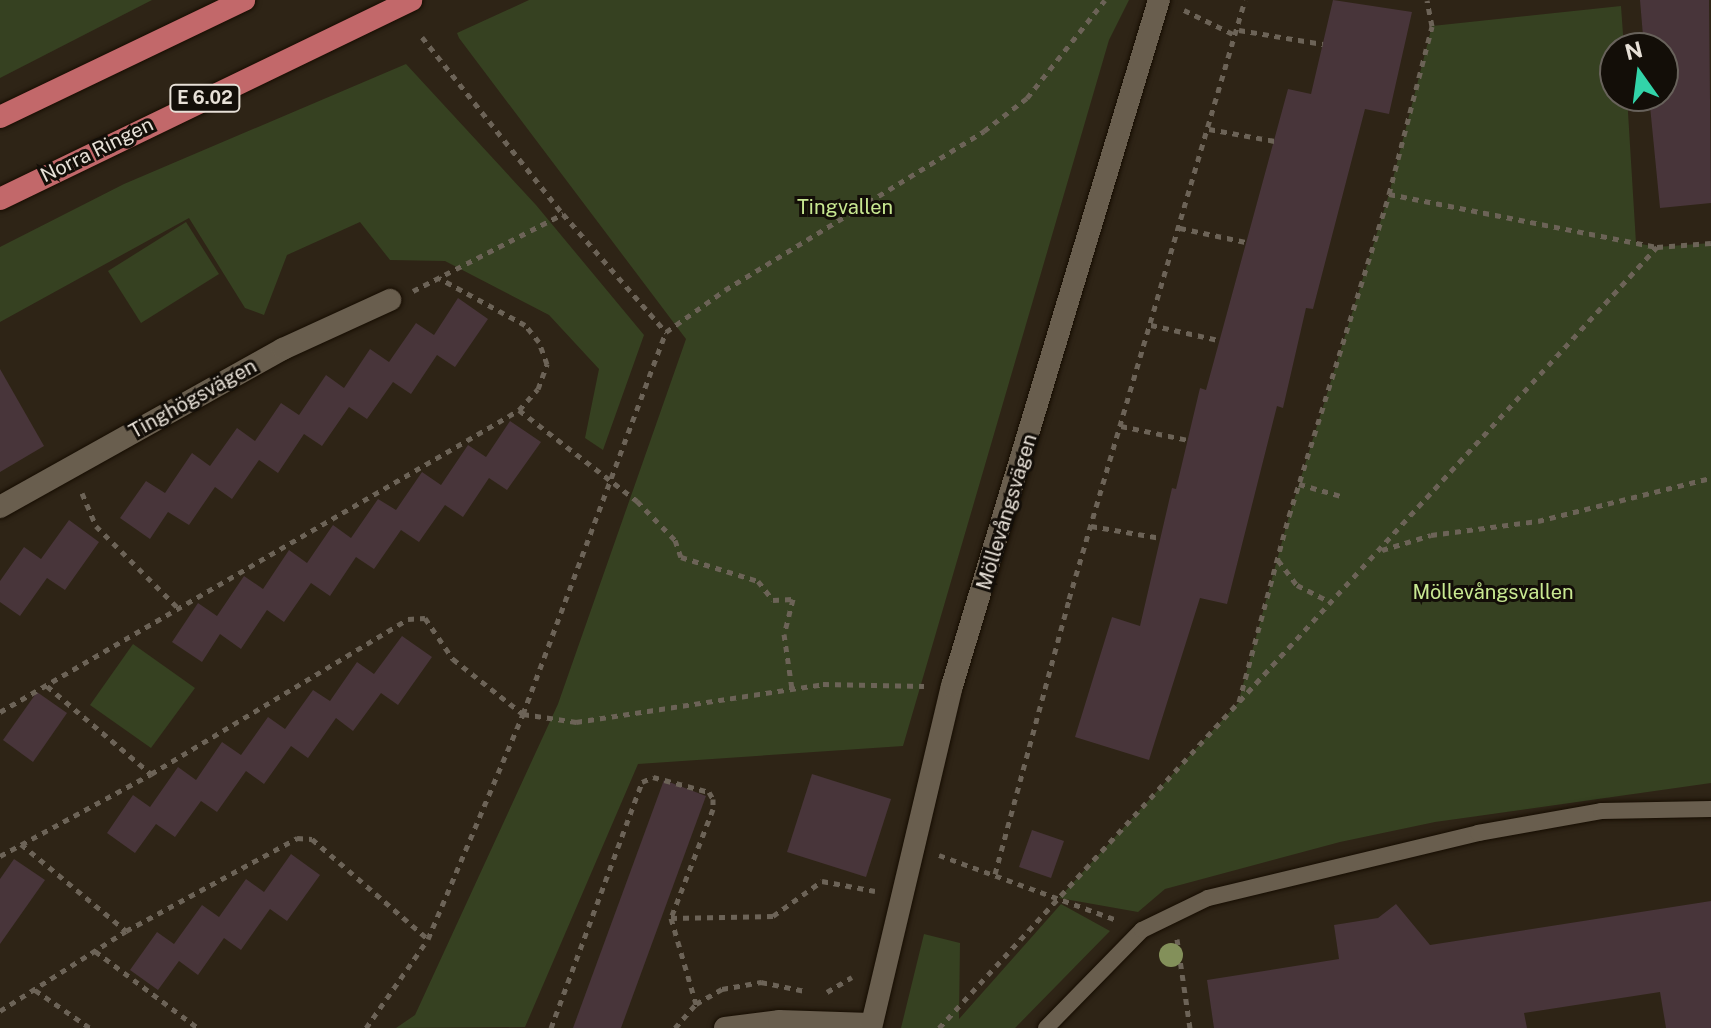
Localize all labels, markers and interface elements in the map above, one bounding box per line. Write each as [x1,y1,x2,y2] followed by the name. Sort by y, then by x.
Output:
[1599,32,1679,112] north arrow
[1622,36,1645,65] text: N
[169,84,241,112] road number: E 6.02
[37,112,157,188] street label: Norra Ringen
[797,195,893,219] park label: Tingvallen
[125,354,261,444] street label: Tinghögsvägen
[972,431,1042,593] street label: Möllevångsvägen
[1412,580,1574,604] park label: Möllevångsvallen

